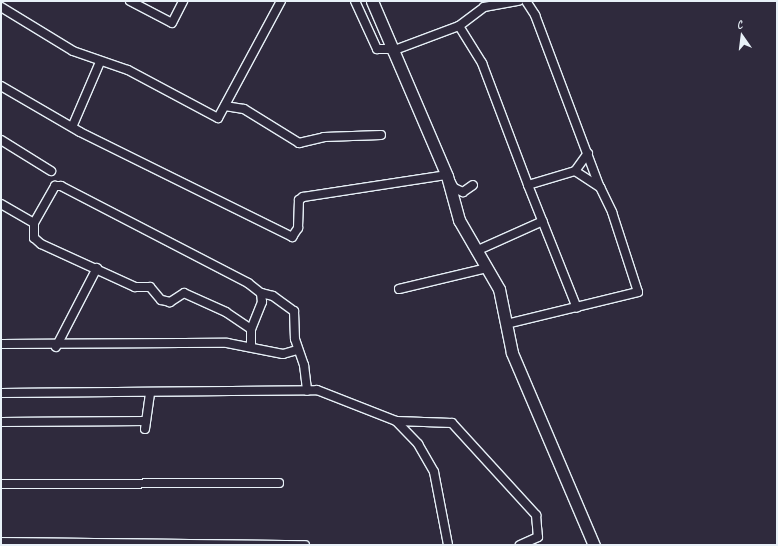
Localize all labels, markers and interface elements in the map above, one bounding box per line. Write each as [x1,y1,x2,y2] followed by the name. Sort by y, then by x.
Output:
[722,16,762,56] north arrow
[735,17,743,32] text: С

